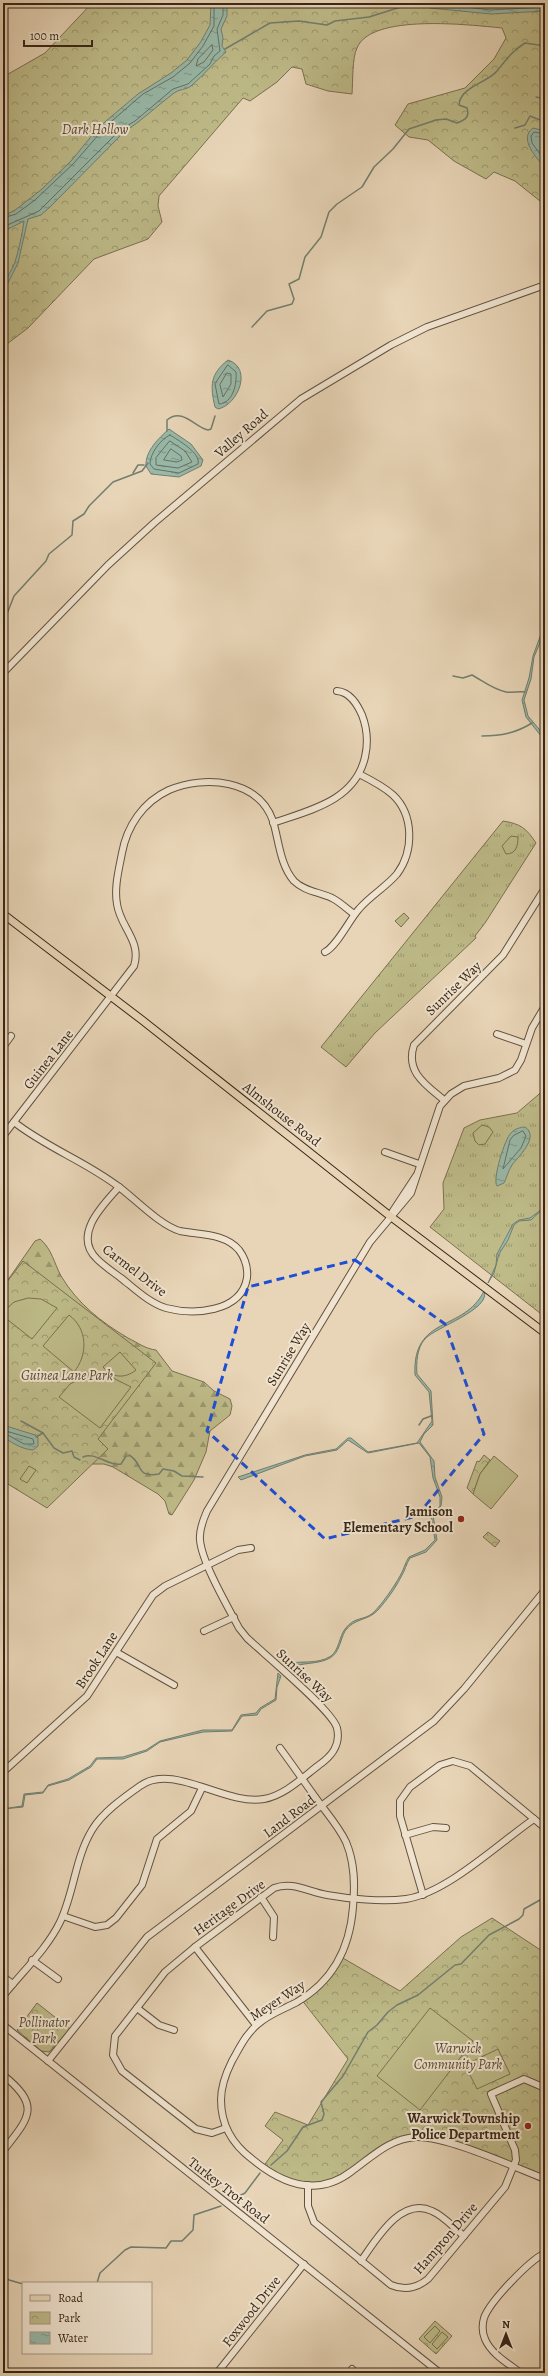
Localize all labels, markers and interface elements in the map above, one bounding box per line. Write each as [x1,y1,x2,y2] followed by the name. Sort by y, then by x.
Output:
[24,22,92,48] scale bar
[30,28,59,44] text: 100 m
[62,120,128,139] park label: Dark Hollow
[210,405,273,463] street label: Valley Road
[421,956,486,1020] street label: Sunrise Way
[19,1025,78,1093] street label: Guinea Lane
[238,1077,325,1151] street label: Almshouse Road
[99,1240,171,1301] street label: Carmel Drive
[262,1318,315,1390] street label: Sunrise Way
[21,1366,113,1385] park label: Guinea Lane Park
[343,1502,453,1537] place label: Jamison Elementary School
[456,1514,466,1524] marker: Jamison Elementary School
[71,1628,122,1693] street label: Brook Lane
[272,1644,338,1707] street label: Sunrise Way
[259,1790,320,1842] street label: Land Road
[190,1875,269,1940] street label: Heritage Drive
[246,1975,309,2025] street label: Meyer Way
[19,2013,71,2048] park label: Pollinator Park
[414,2039,502,2074] park label: Warwick Community Park
[406,2109,520,2144] place label: Warwick Township Police Department
[523,2121,533,2131] marker: Warwick Township Police Department
[184,2153,274,2228] street label: Turkey Trot Road
[409,2198,482,2278] street label: Hampton Drive
[218,2272,285,2351] street label: Foxwood Drive
[22,2282,152,2354] legend
[58,2290,84,2306] text: Road
[58,2310,81,2326] text: Park
[486,2314,526,2354] north arrow
[502,2317,510,2332] text: N
[57,2330,88,2346] text: Water

